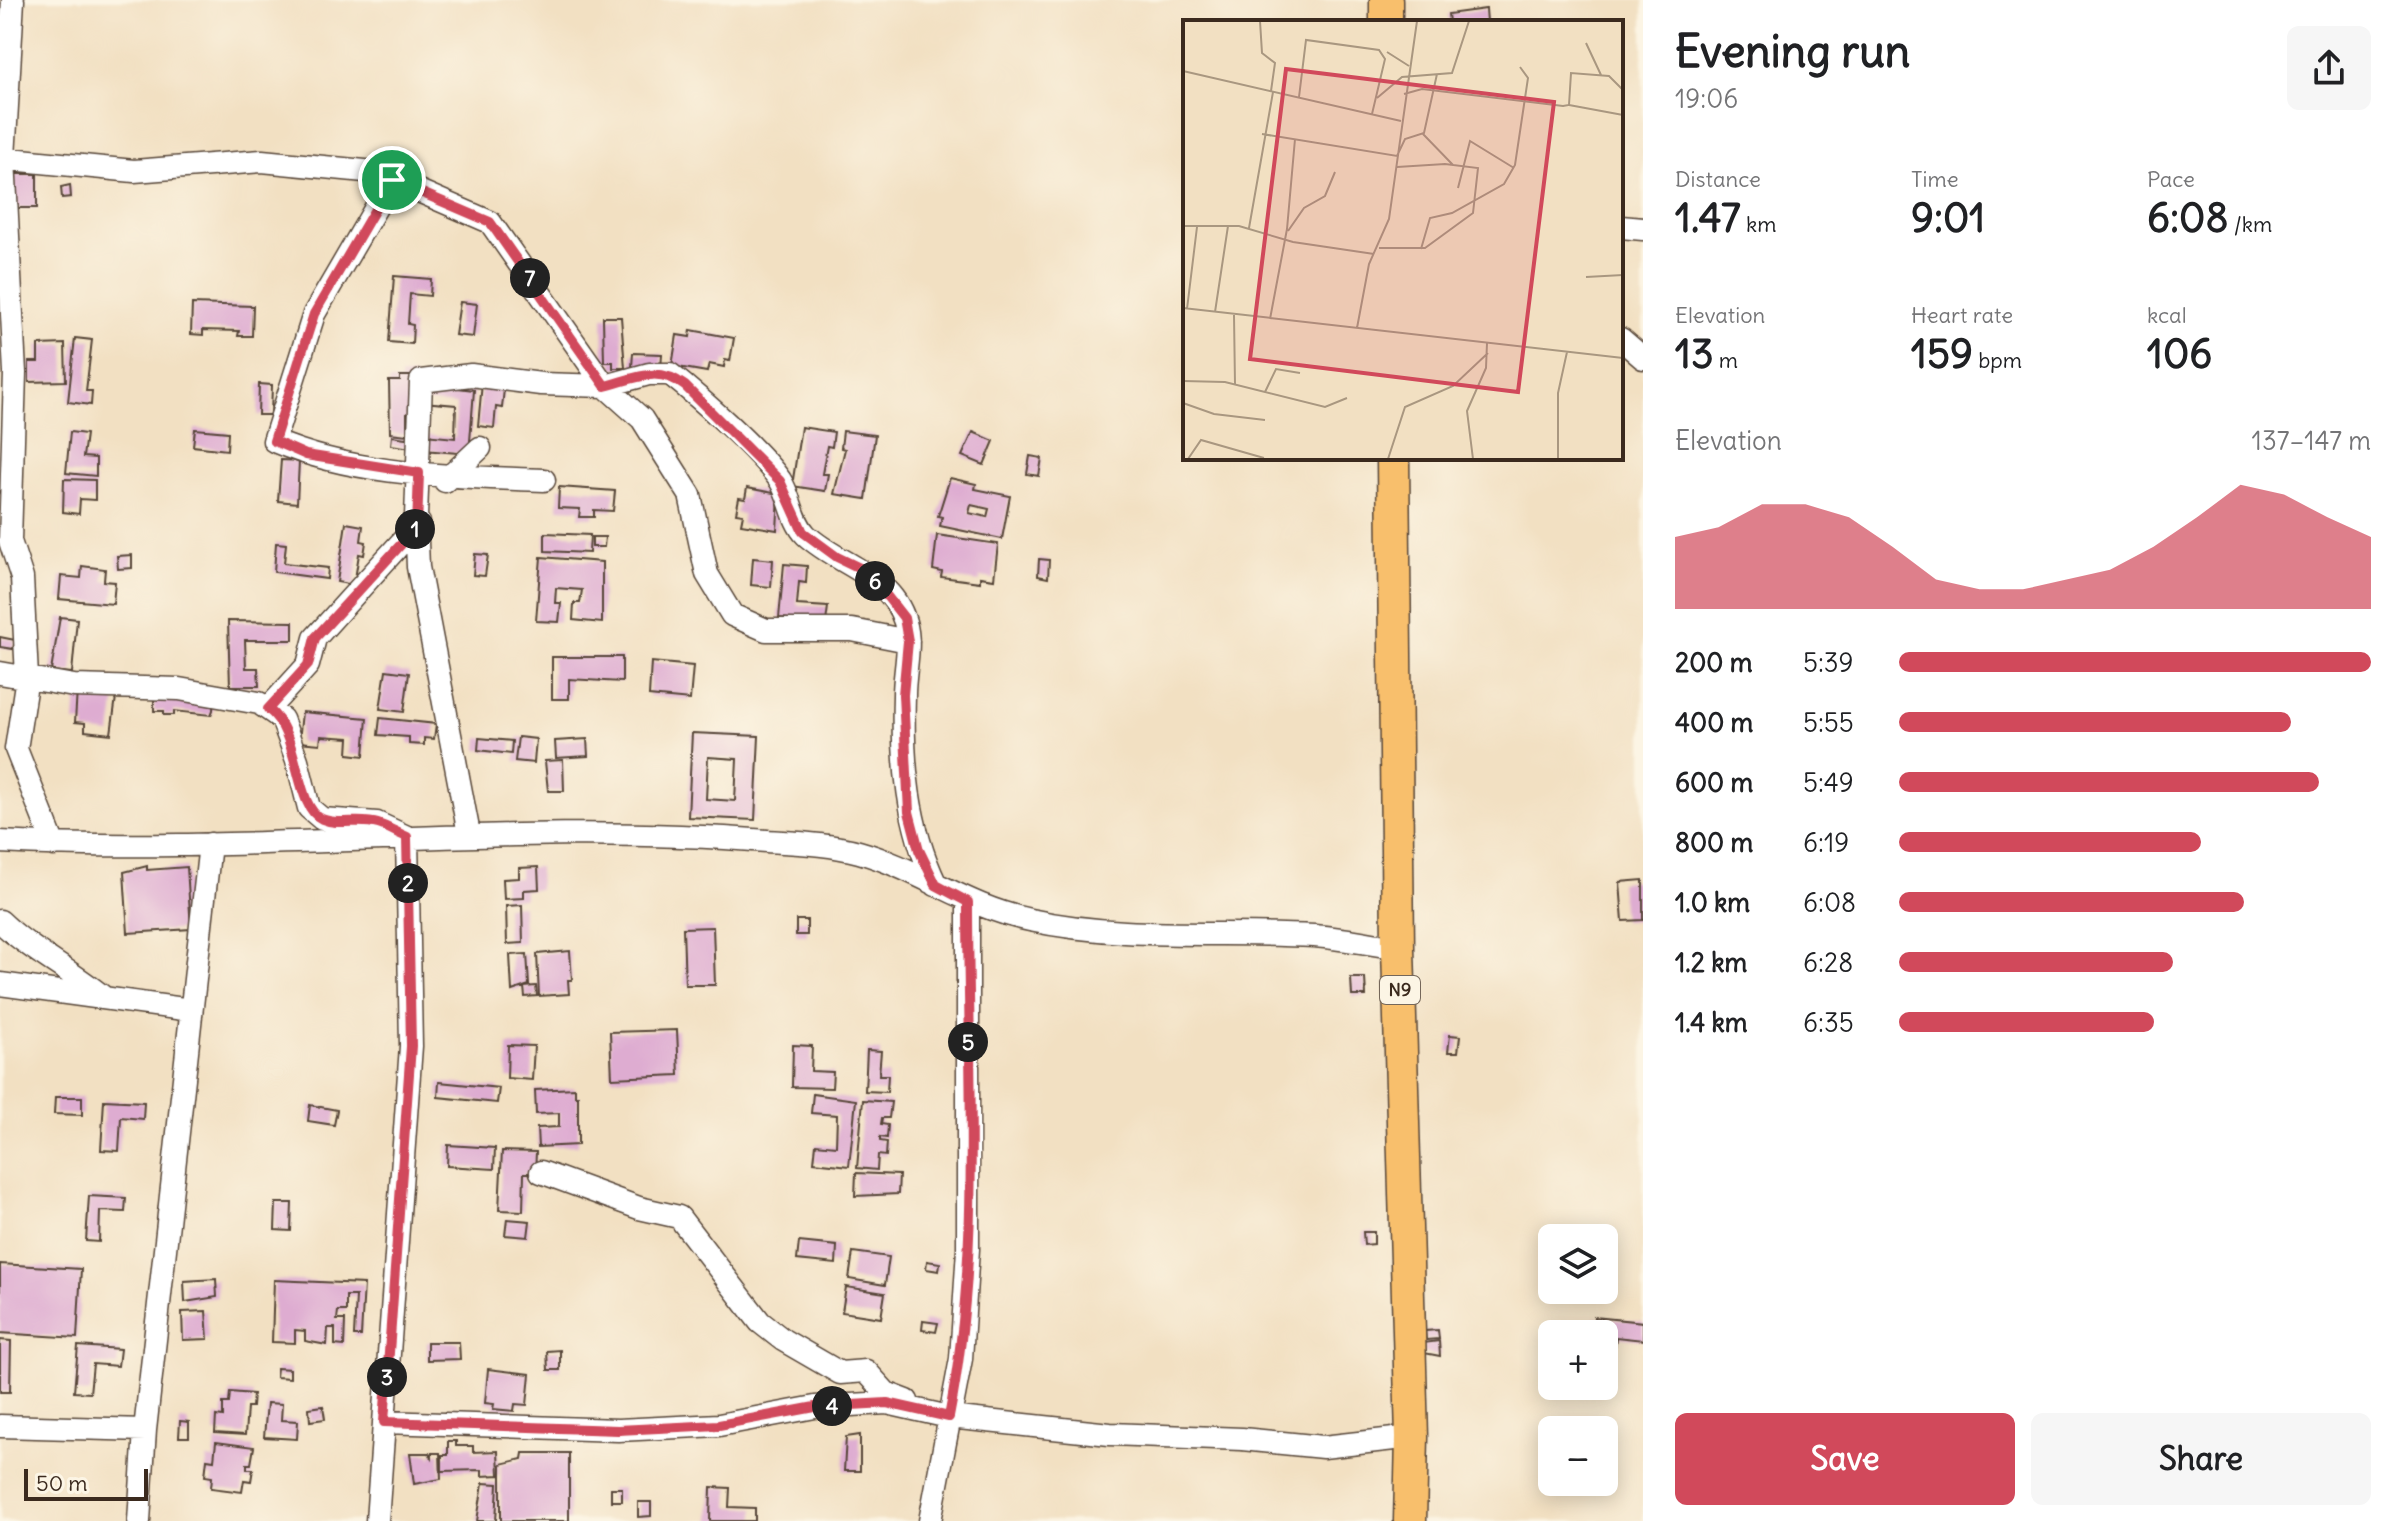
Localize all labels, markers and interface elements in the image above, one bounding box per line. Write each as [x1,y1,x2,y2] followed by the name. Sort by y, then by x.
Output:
[1183,20,1623,460] inset map
[1675,24,1910,79] text: Evening run
[2287,26,2371,110] button: share
[1675,82,1738,115] text: 19:06
[358,146,426,214] pin
[370,158,414,202] icon: arrive
[1675,165,1761,193] text: Distance
[1911,165,1959,193] text: Time
[2147,165,2195,193] text: Pace
[1675,193,1741,243] text: 1.47
[1911,193,1985,243] text: 9:01
[2147,193,2228,243] text: 6:08
[1741,210,1777,238] text: km
[2228,210,2272,238] text: /km
[510,258,550,298] pin: 7
[525,264,535,292] text: 7
[1675,301,1765,329] text: Elevation
[1911,301,2013,329] text: Heart rate
[2147,301,2187,329] text: kcal
[1675,329,1714,379] text: 13
[1911,329,1973,379] text: 159
[2147,329,2212,379] text: 106
[1714,346,1738,374] text: m
[1973,346,2022,374] text: bpm
[1675,424,1782,457] text: Elevation
[2252,424,2371,457] text: 137–147 m
[395,509,435,549] pin: 1
[411,515,419,543] text: 1
[855,561,895,601] pin: 6
[869,567,881,595] text: 6
[1675,646,1752,679] text: 200 m
[1803,646,1854,679] text: 5:39
[1675,706,1753,739] text: 400 m
[1803,706,1854,739] text: 5:55
[1675,766,1753,799] text: 600 m
[1803,766,1854,799] text: 5:49
[1675,826,1753,859] text: 800 m
[1803,826,1849,859] text: 6:19
[388,863,428,903] pin: 2
[402,869,414,897] text: 2
[1675,886,1750,919] text: 1.0 km
[1803,886,1856,919] text: 6:08
[1675,946,1747,979] text: 1.2 km
[1803,946,1853,979] text: 6:28
[1380,976,1420,1004] road number: N9
[1675,1006,1748,1039] text: 1.4 km
[1803,1006,1854,1039] text: 6:35
[948,1022,988,1062] pin: 5
[962,1028,974,1056] text: 5
[1538,1224,1618,1496] map controls
[1538,1224,1618,1304] button: layers
[1538,1320,1618,1400] button: +
[367,1357,407,1397] pin: 3
[381,1363,393,1391] text: 3
[812,1386,852,1426] pin: 4
[826,1392,838,1420] text: 4
[1675,1413,2015,1505] button: Save
[2031,1413,2371,1505] button: Share
[1538,1416,1618,1496] button: −
[24,1465,148,1501] scale bar
[36,1469,88,1497] text: 50 m

